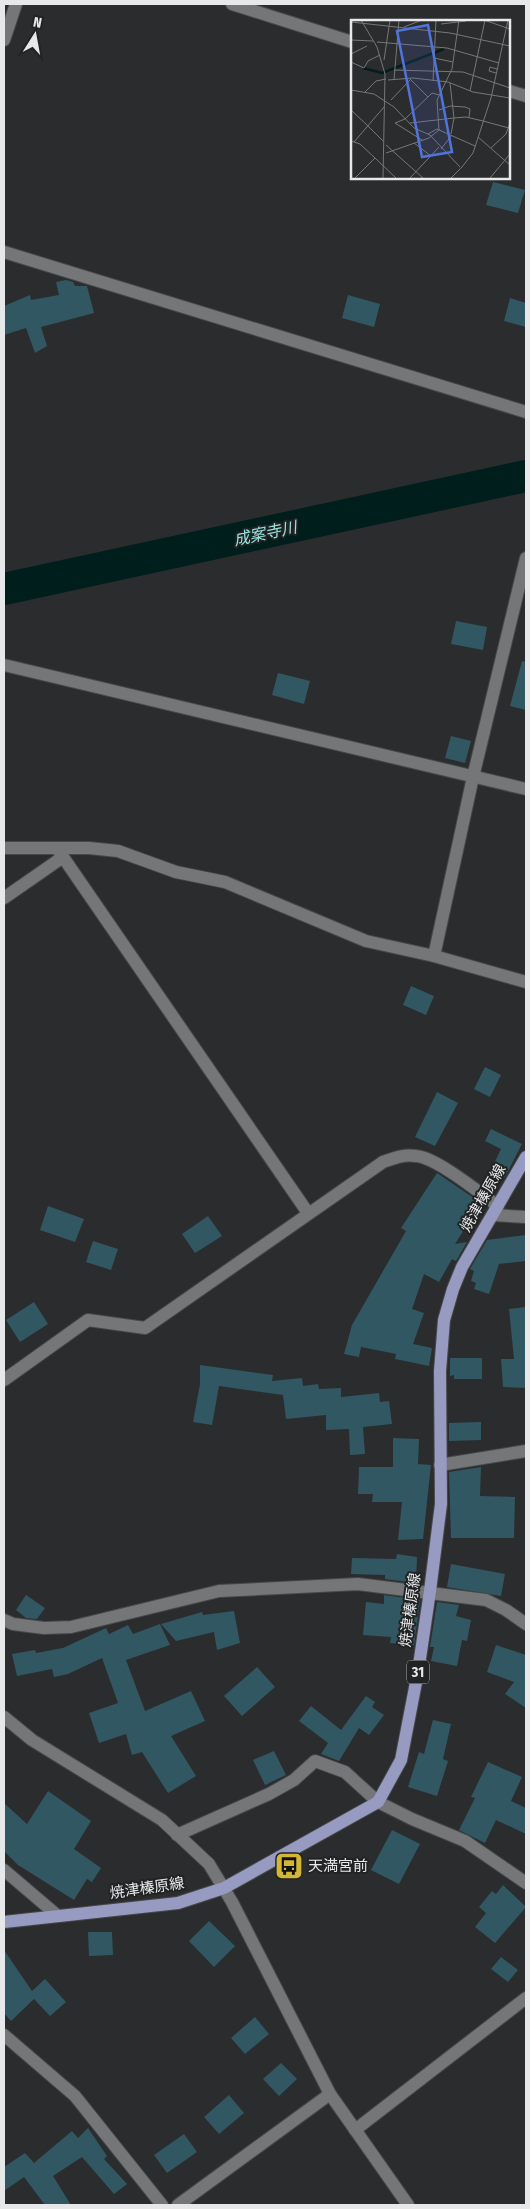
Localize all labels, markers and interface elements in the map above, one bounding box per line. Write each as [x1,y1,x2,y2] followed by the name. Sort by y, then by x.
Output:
[10,10,60,60] north arrow
[32,14,43,32] text: N
[351,20,510,179] inset map
[232,517,300,549] water label: 成案寺川
[456,1161,510,1235] street label: 焼津榛原線
[396,1572,424,1648] street label: 焼津榛原線
[407,1660,429,1684] road number: 31
[274,1851,304,1881] bus stop icon: 天満宮前
[308,1857,368,1875] place label: 天満宮前
[109,1874,185,1902] street label: 焼津榛原線

